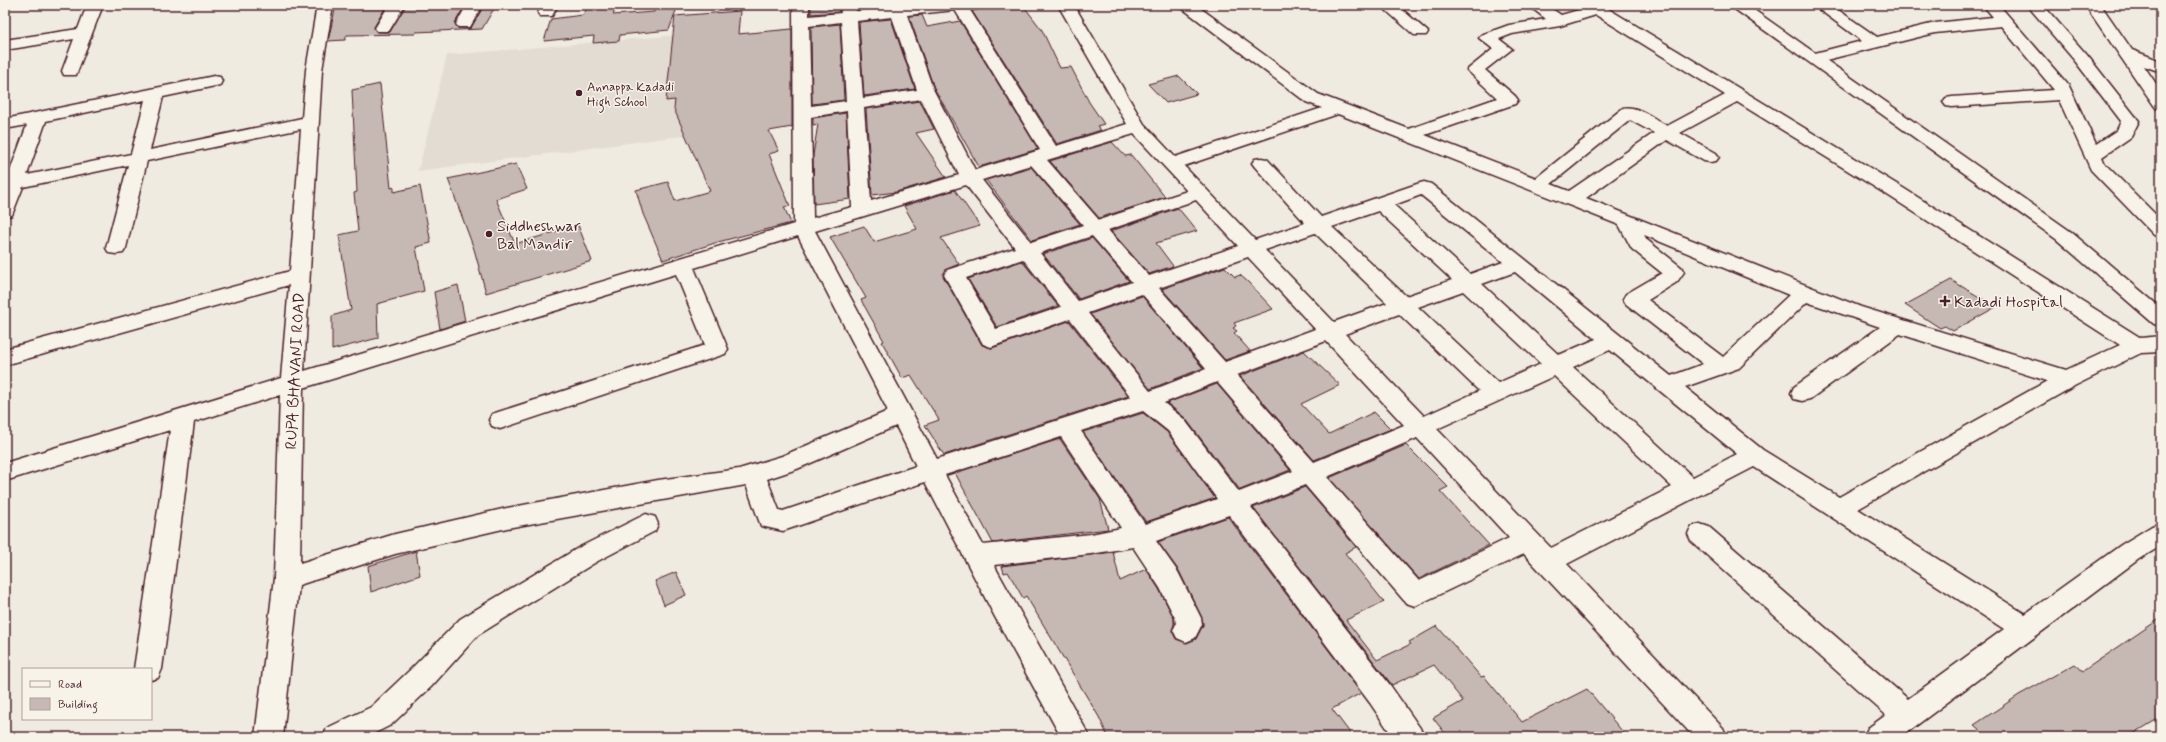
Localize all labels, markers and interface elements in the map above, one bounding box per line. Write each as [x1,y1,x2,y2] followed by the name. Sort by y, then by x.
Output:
[587,79,674,113] place label: Annappa Kadadi High School
[574,88,584,98] marker: Annappa Kadadi High School
[497,216,581,255] place label: Siddheshwar Bal Mandir
[484,229,494,239] marker: Siddheshwar Bal Mandir
[281,292,310,450] street label: RUPA BHAVANI ROAD
[1954,292,2063,313] place label: Kadadi Hospital
[1939,295,1951,307] marker: Kadadi Hospital
[22,668,152,720] legend
[58,677,82,693] text: Road
[58,697,98,714] text: Building

